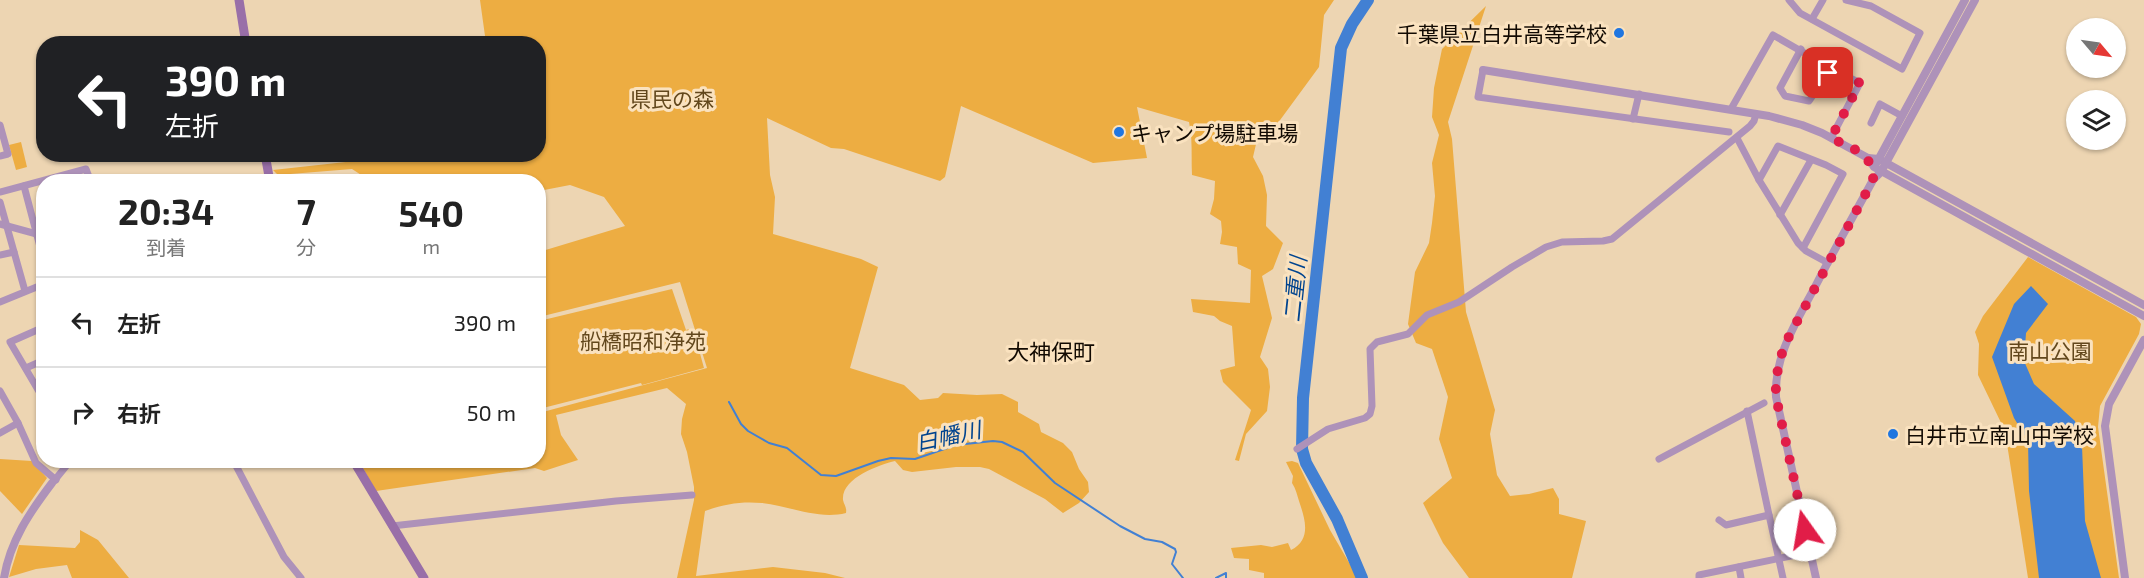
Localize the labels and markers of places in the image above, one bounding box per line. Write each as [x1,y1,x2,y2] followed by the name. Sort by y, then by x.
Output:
[1397,21,1607,46] place label: 千葉県立白井高等学校
[1612,26,1626,40] marker: 千葉県立白井高等学校
[1802,47,1853,98] pin
[1131,120,1298,145] place label: キャンプ場駐車場
[1112,125,1126,139] marker: キャンプ場駐車場
[1905,422,2094,447] place label: 白井市立南山中学校
[1886,427,1900,441] marker: 白井市立南山中学校

